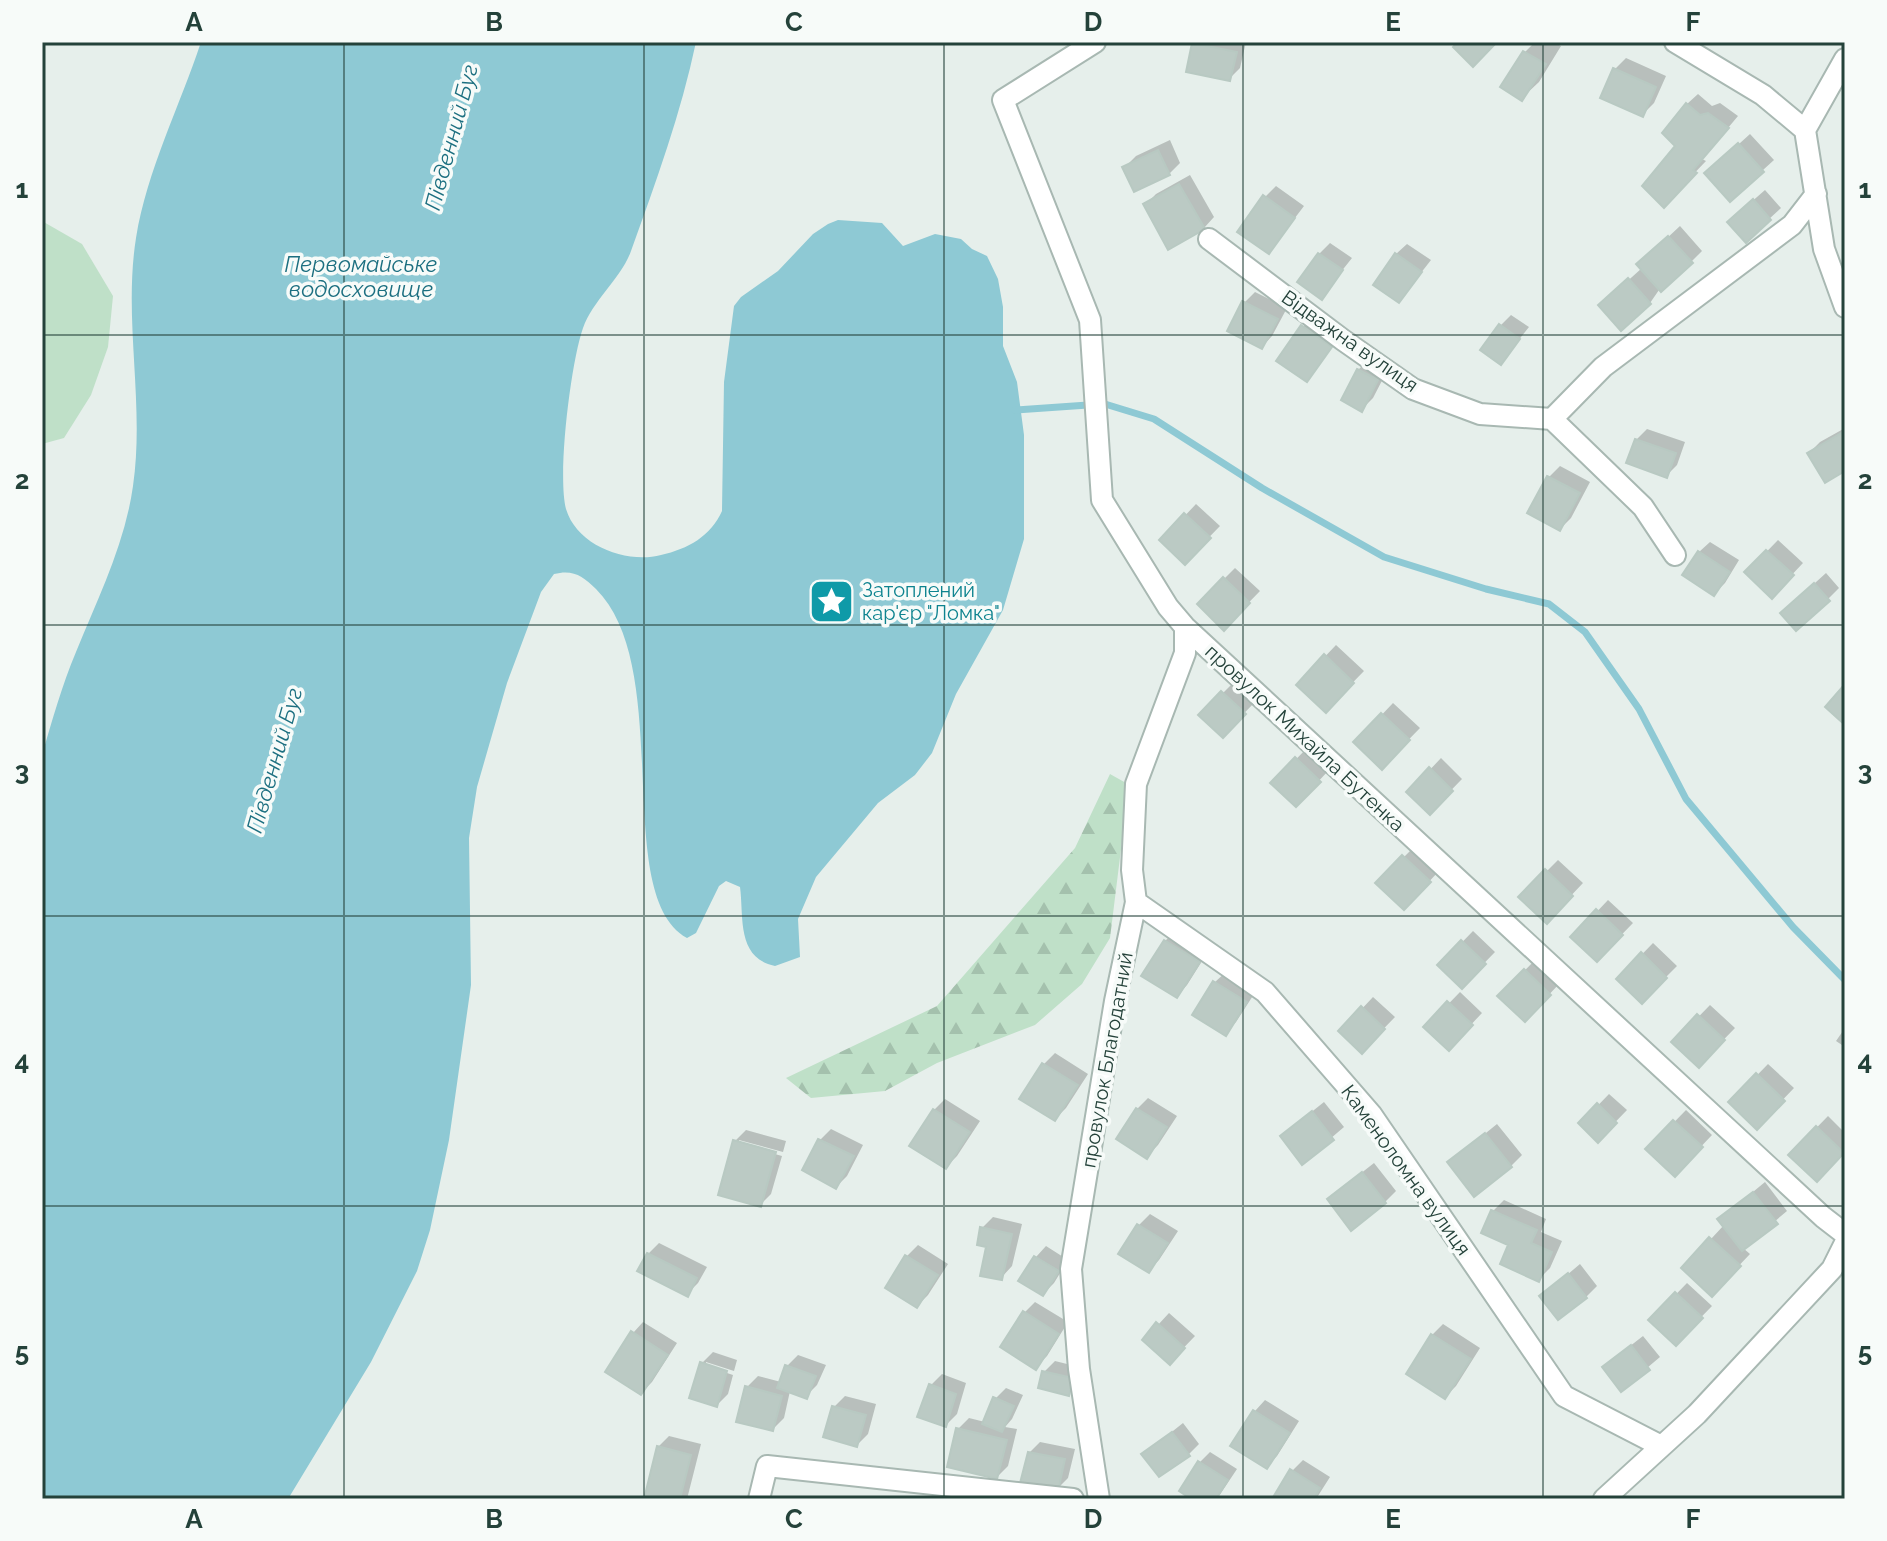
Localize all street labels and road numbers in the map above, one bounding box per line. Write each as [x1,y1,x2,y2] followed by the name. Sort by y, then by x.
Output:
[1277,285,1423,397] street label: Відважна вулиця
[1200,639,1410,837] street label: провулок Михайла Бутенка
[1076,950,1138,1170] street label: провулок Благодатний
[1336,1080,1476,1260] street label: Каменоломна вулиця

